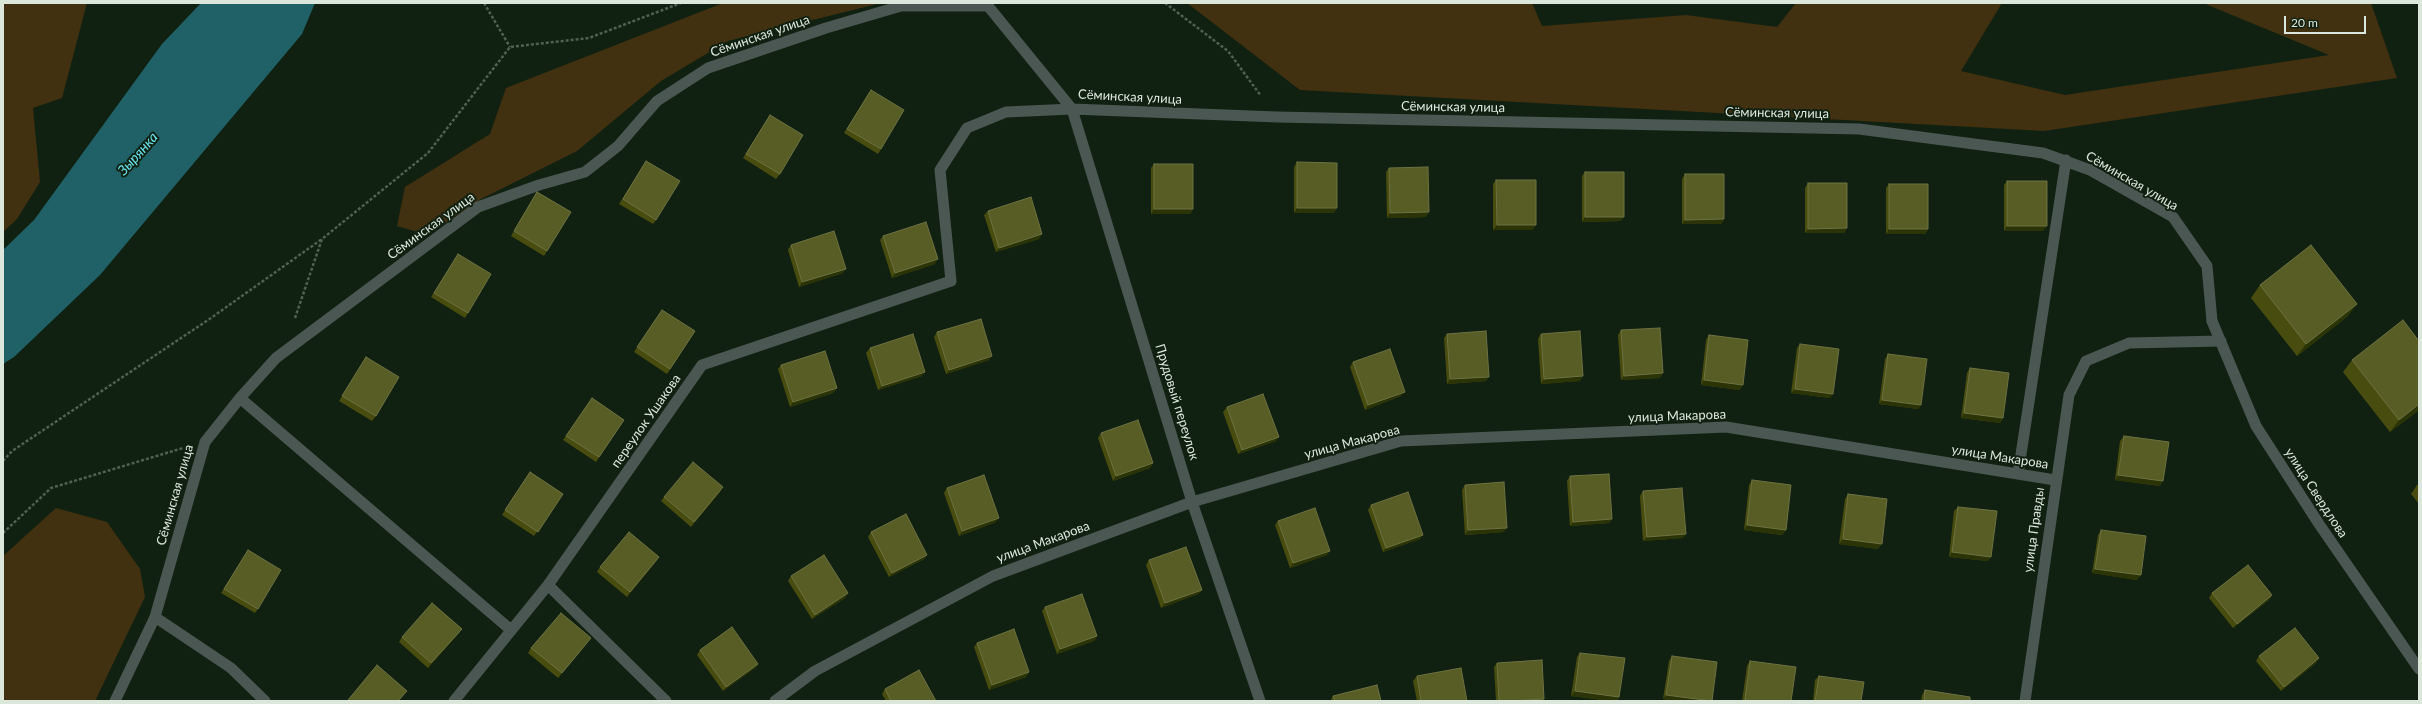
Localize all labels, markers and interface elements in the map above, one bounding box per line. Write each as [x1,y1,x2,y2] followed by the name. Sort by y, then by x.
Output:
[2286,8,2368,34] scale bar
[708,12,812,60] street label: Сёминская улица
[2291,15,2318,30] text: 20 m
[1078,86,1182,108] street label: Сёминская улица
[1401,98,1505,116] street label: Сёминская улица
[1725,104,1829,122] street label: Сёминская улица
[114,129,162,179] water label: Зырянка
[2083,148,2181,214] street label: Сёминская улица
[384,189,478,263] street label: Сёминская улица
[1152,342,1202,462] street label: Прудовый переулок
[608,371,684,471] street label: переулок Ушакова
[1628,406,1726,426] street label: улица Макарова
[1303,422,1401,462] street label: улица Макарова
[1950,442,2050,472] street label: улица Макарова
[153,443,197,547] street label: Сёминская улица
[2281,445,2351,541] street label: улица Свердлова
[2020,486,2048,574] street label: улица Правды
[994,518,1092,566] street label: улица Макарова

